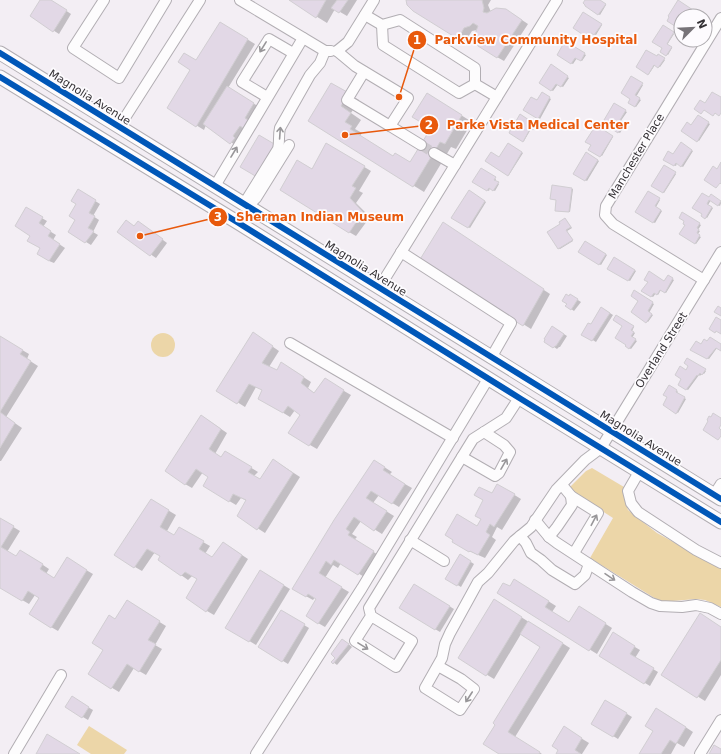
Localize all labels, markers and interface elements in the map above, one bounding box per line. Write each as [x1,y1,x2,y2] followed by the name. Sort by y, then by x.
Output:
[673,8,713,48] north arrow
[694,17,709,31] text: N
[407,28,646,52] callout: Parkview Community Hospital
[413,33,421,47] text: 1
[435,33,637,47] text: Parkview Community Hospital
[259,42,268,53] one-way arrow
[46,67,133,128] street label: Magnolia Avenue
[606,111,667,201] street label: Manchester Place
[419,113,637,137] callout: Parke Vista Medical Center
[425,118,433,132] text: 2
[447,118,629,132] text: Parke Vista Medical Center
[276,127,283,140] one-way arrow
[231,146,239,158] one-way arrow
[208,205,412,229] callout: Sherman Indian Museum
[214,210,222,224] text: 3
[236,210,404,224] text: Sherman Indian Museum
[322,238,409,299] street label: Magnolia Avenue
[633,309,690,391] street label: Overland Street
[597,408,684,469] street label: Magnolia Avenue
[500,458,508,470] one-way arrow
[591,514,599,526] one-way arrow
[604,573,615,581] one-way arrow
[357,642,368,650] one-way arrow
[464,692,473,703] one-way arrow

